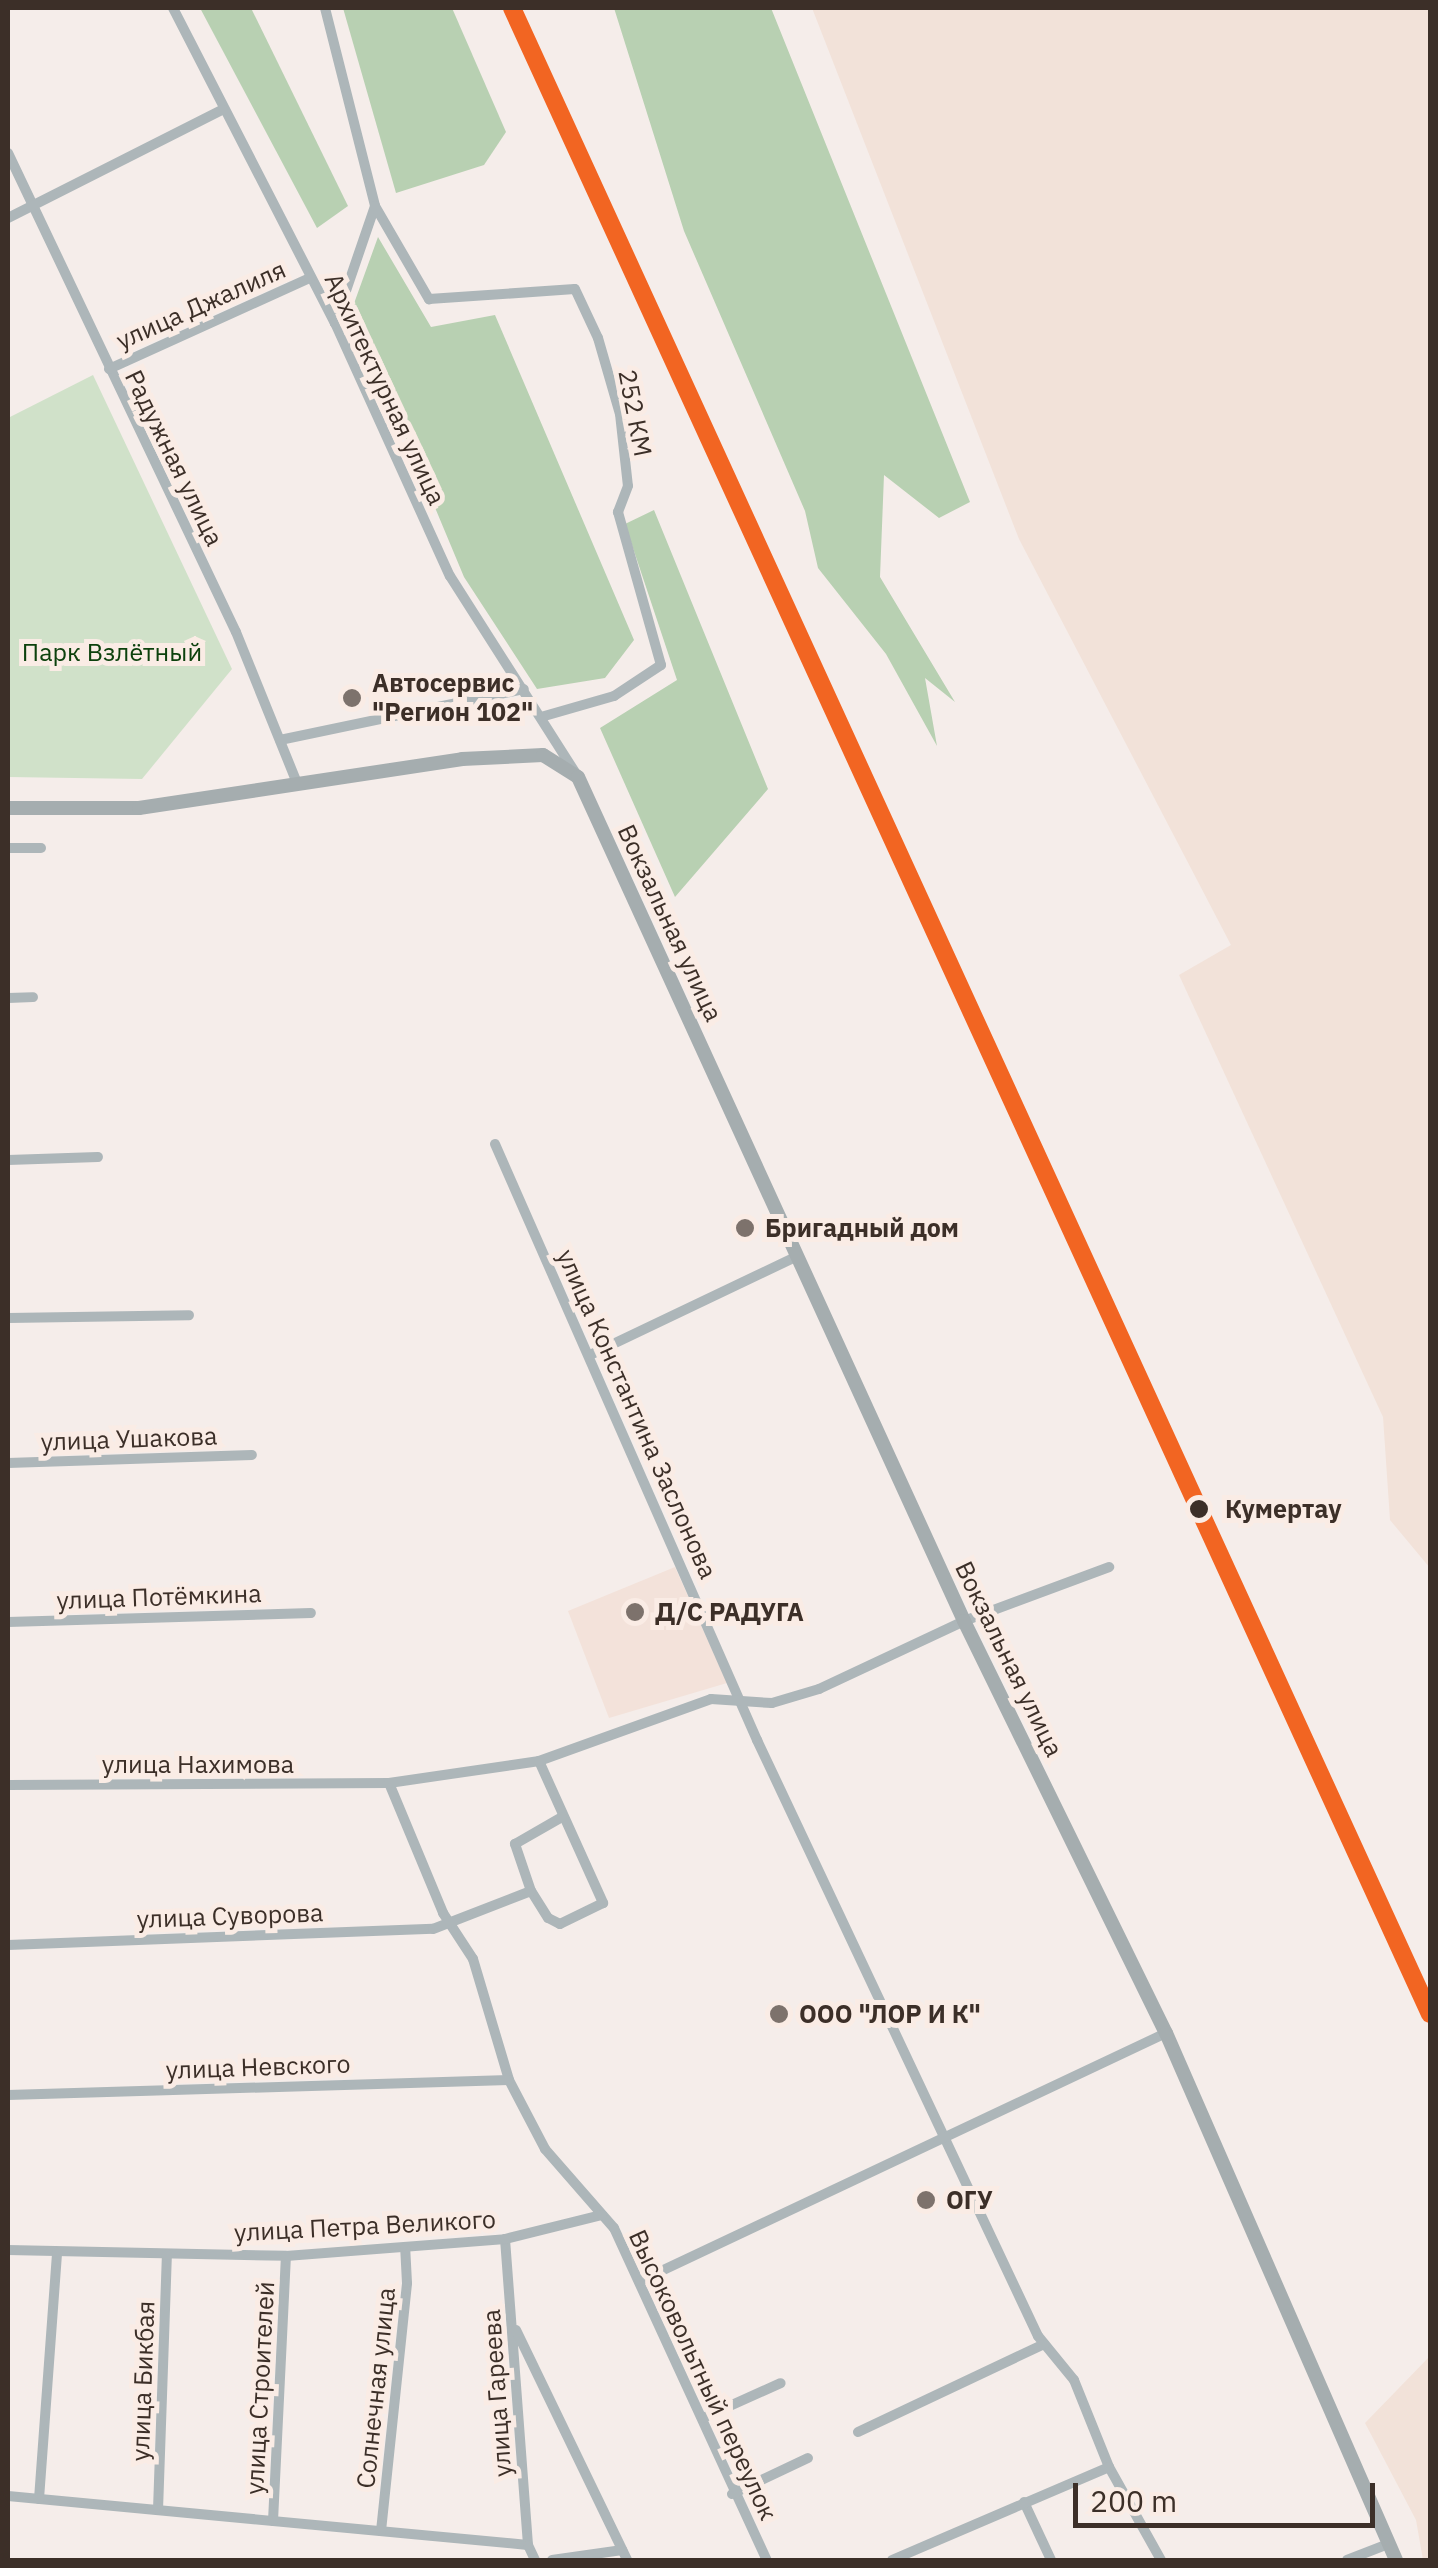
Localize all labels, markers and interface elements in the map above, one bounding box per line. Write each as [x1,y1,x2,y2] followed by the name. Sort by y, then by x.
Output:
[112,254,290,356] street label: улица Джалиля
[318,268,452,510] street label: Архитектурная улица
[118,365,230,551] street label: Радужная улица
[612,367,658,459] street label: 252 КМ
[22,637,202,667] park label: Парк Взлётный
[372,669,533,728] place label: Автосервис "Регион 102"
[341,687,363,709] marker: Автосервис "Регион 102"
[611,820,729,1026] street label: Вокзальная улица
[765,1213,959,1243] place label: Бригадный дом
[734,1217,756,1239] marker: Бригадный дом
[551,1245,723,1583] street label: улица Константина Заслонова
[40,1421,218,1457] street label: улица Ушакова
[1182,1492,1216,1526] marker: Кумертау
[1225,1494,1342,1524] place label: Кумертау
[949,1556,1069,1762] street label: Вокзальная улица
[56,1578,262,1616] street label: улица Потёмкина
[655,1597,804,1627] place label: Д/С РАДУГА
[624,1601,646,1623] marker: Д/С РАДУГА
[102,1749,294,1779] street label: улица Нахимова
[136,1898,324,1934] street label: улица Суворова
[799,1999,981,2029] place label: ООО "ЛОР И К"
[768,2003,790,2025] marker: ООО "ЛОР И К"
[165,2049,351,2085] street label: улица Невского
[946,2185,993,2215] place label: ОГУ
[915,2189,937,2211] marker: ОГУ
[233,2204,497,2248] street label: улица Петра Великого
[622,2225,784,2525] street label: Высоковольтный переулок
[239,2281,281,2495] street label: улица Строителей
[351,2286,401,2490] street label: Солнечная улица
[125,2300,161,2462] street label: улица Бикбая
[476,2308,518,2478] street label: улица Гареева
[1078,2463,1380,2525] scale bar
[1090,2481,1177,2520] text: 200 m

